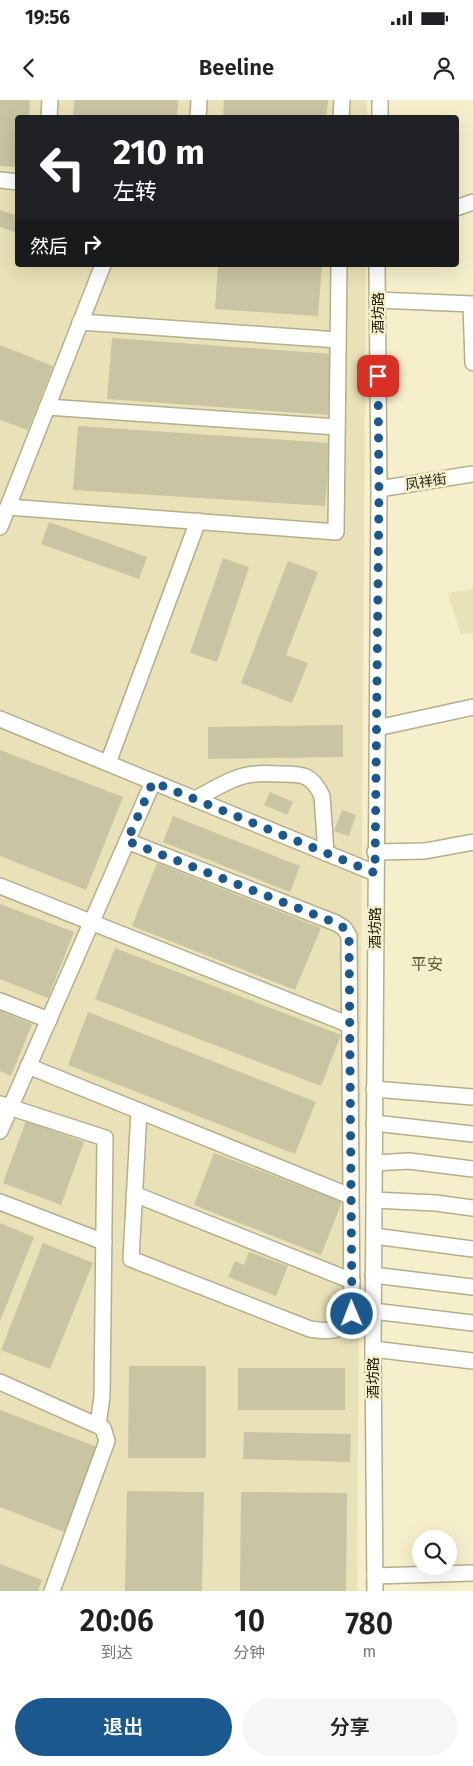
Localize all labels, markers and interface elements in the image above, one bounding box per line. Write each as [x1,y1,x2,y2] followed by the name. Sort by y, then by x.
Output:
[25,6,70,29] text: 19:56
[15,54,43,82] icon: back
[199,54,274,81] text: Beeline
[430,54,458,82] icon: person
[113,131,205,173] text: 210 m
[30,135,95,200] icon: left
[113,178,157,205] text: 左转
[78,230,106,258] icon: right
[30,235,68,258] text: 然后
[370,292,387,334] street label: 酒坊路
[357,355,399,397] pin
[364,362,392,390] icon: arrive
[404,470,448,494] street label: 凤祥街
[367,907,384,949] street label: 酒坊路
[411,955,443,974] district label: 平安
[325,1287,377,1339] position arrow
[365,1357,382,1399] street label: 酒坊路
[412,1530,457,1575] map controls
[412,1530,457,1575] button: search
[80,1603,154,1639] text: 20:06
[234,1603,265,1639] text: 10
[345,1606,393,1642] text: 780
[362,1642,376,1661] text: m
[101,1643,133,1662] text: 到达
[234,1643,266,1662] text: 分钟
[15,1698,232,1756] button: 退出
[242,1698,458,1756] button: 分享

